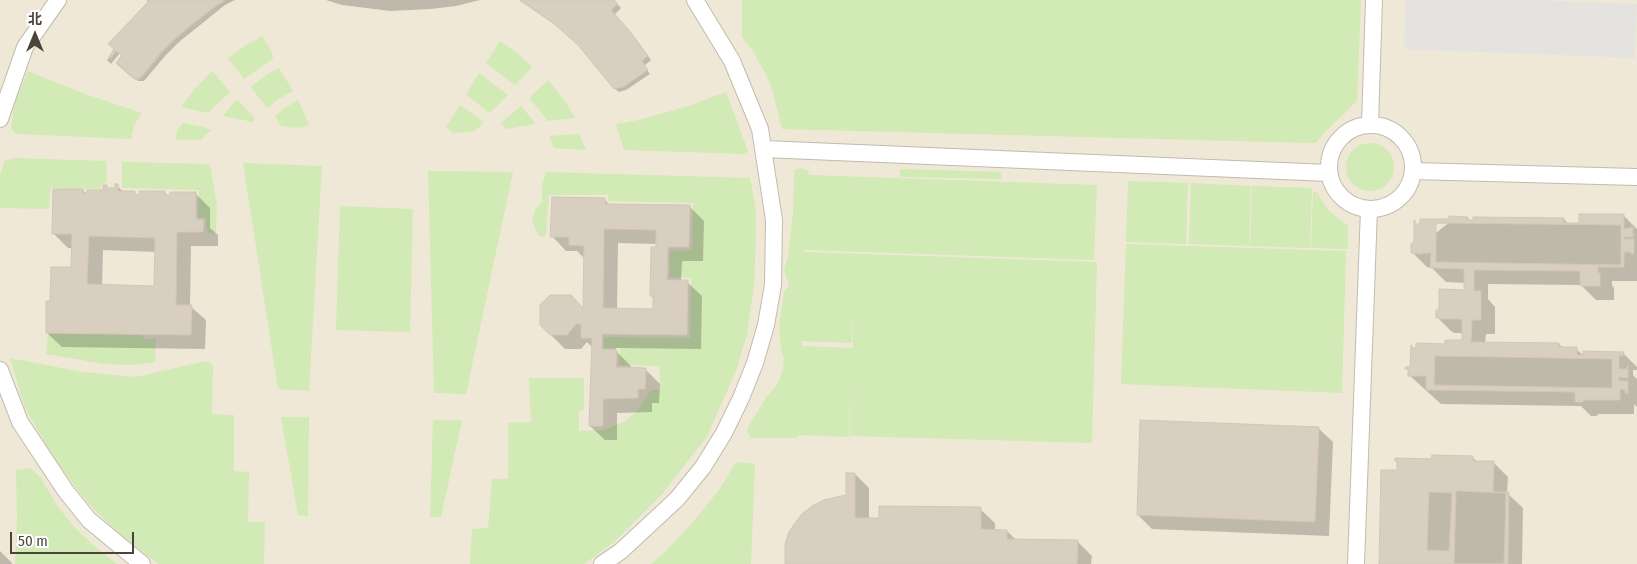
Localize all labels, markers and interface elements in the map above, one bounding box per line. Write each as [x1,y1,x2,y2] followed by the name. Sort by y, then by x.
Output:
[10,10,60,60] north arrow
[28,11,42,28] text: 北
[12,522,136,554] scale bar
[18,532,48,550] text: 50 m

